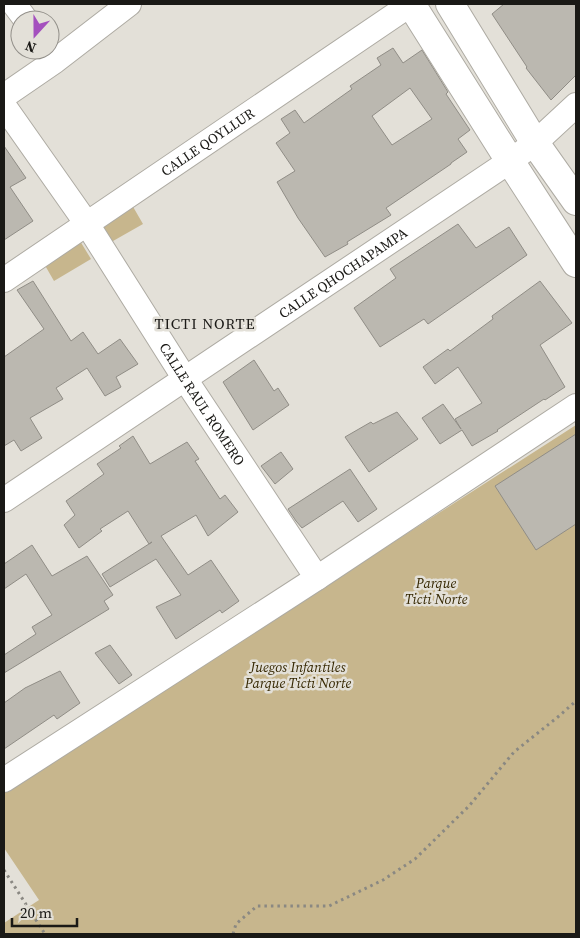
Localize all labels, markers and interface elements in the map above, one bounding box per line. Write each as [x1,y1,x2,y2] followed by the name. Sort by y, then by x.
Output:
[10,10,60,60] north arrow
[22,36,39,58] text: N
[157,103,258,181] street label: CALLE QOYLLUR
[275,222,412,323] street label: CALLE QHOCHAPAMPA
[154,313,256,334] district label: TICTI NORTE
[154,339,250,470] street label: CALLE RAUL ROMERO
[405,573,468,609] park label: Parque Ticti Norte
[244,657,351,693] park label: Juegos Infantiles Parque Ticti Norte
[12,896,78,928] scale bar
[20,902,52,923] text: 20 m

